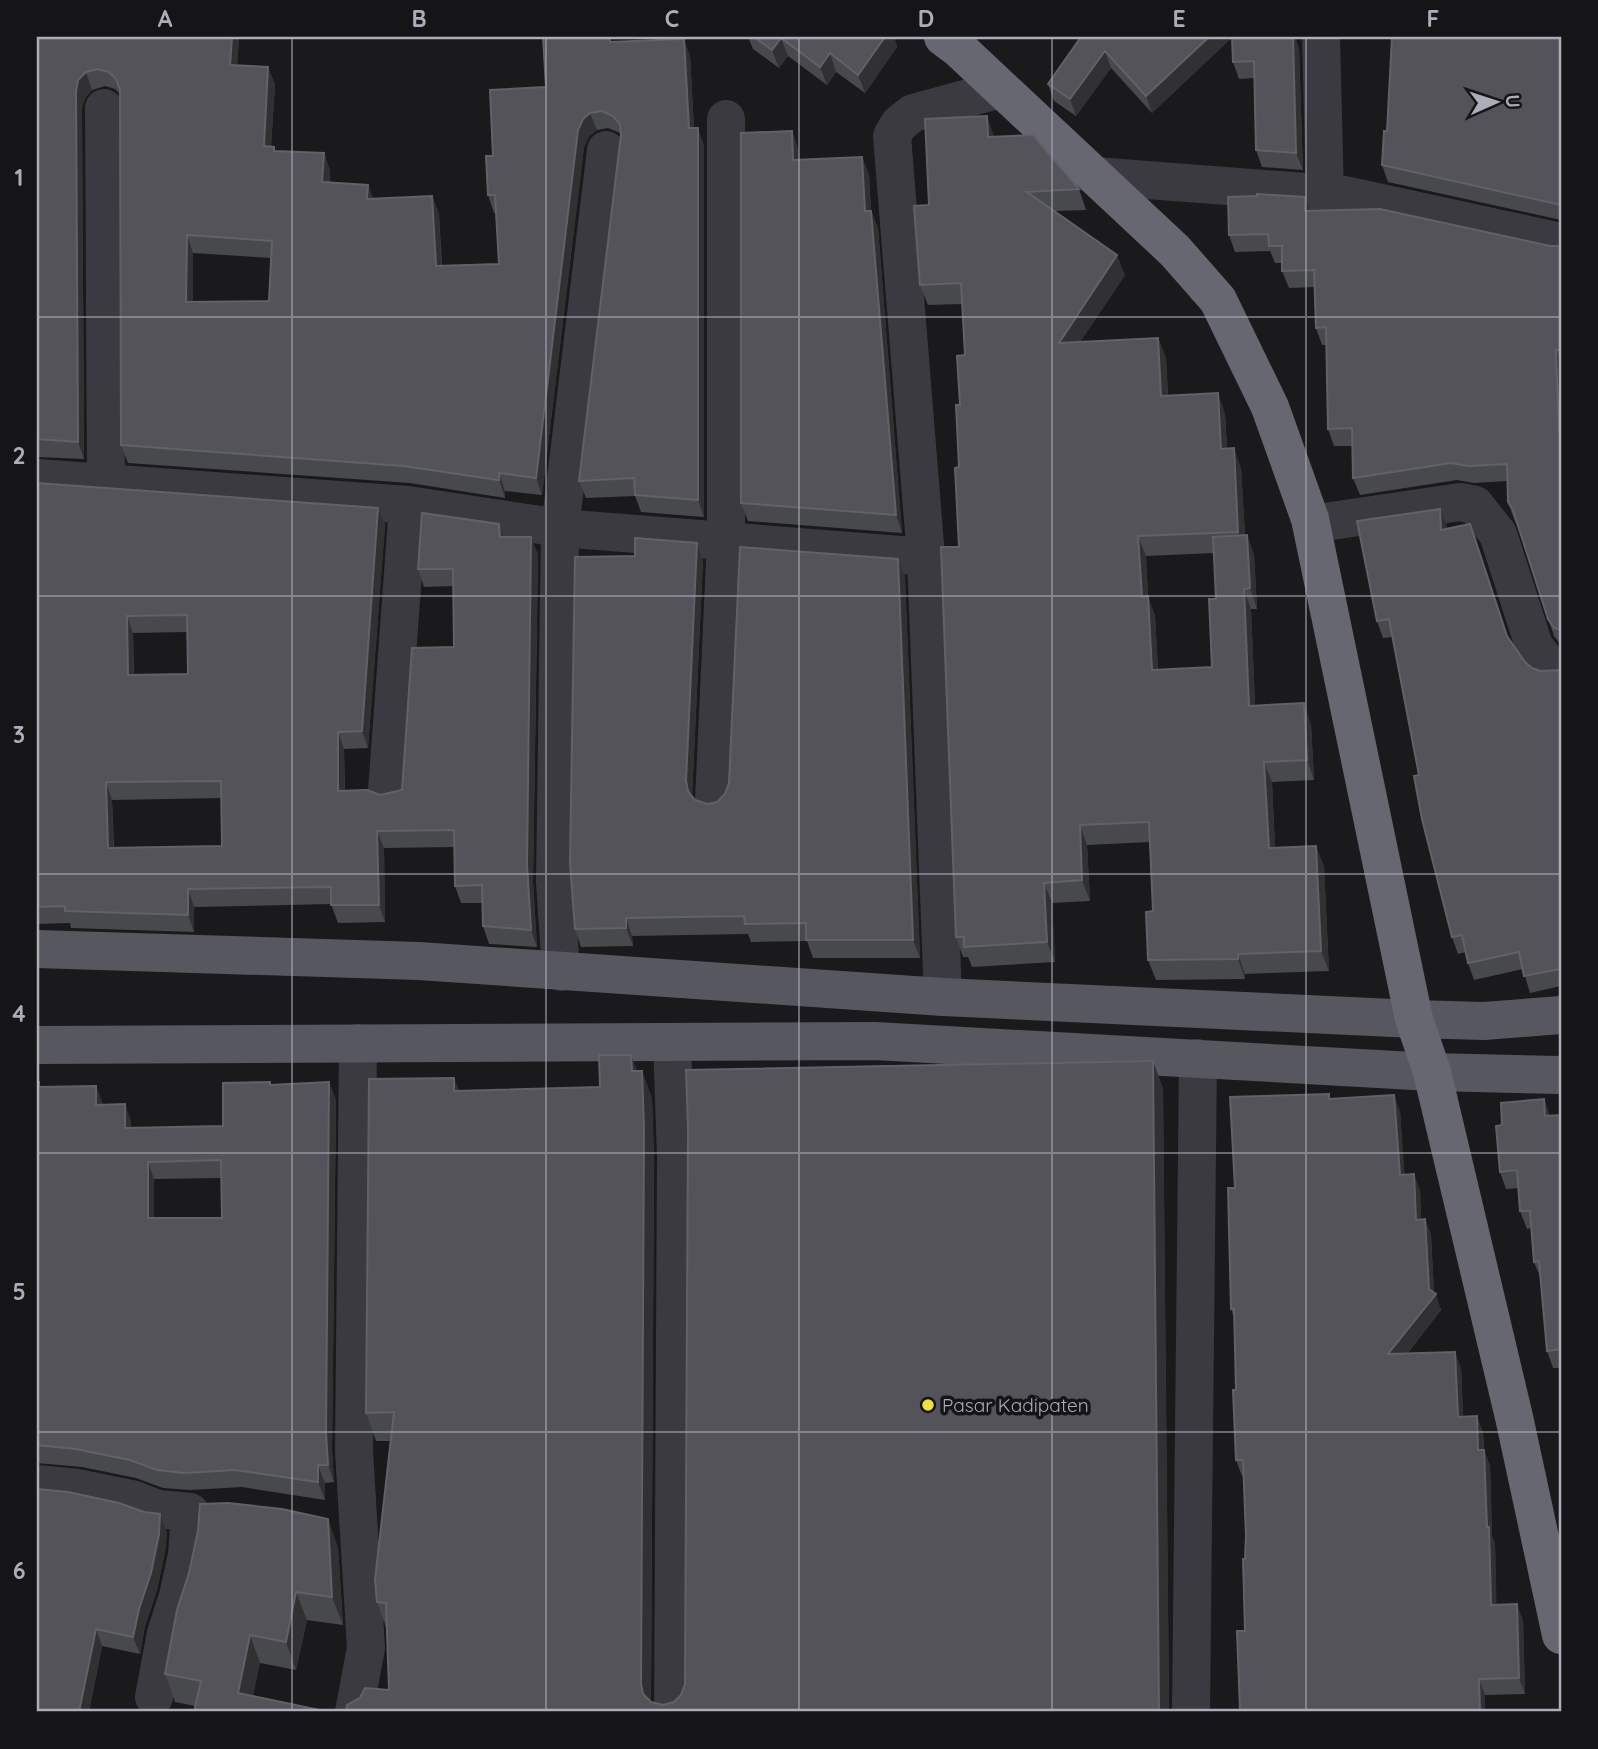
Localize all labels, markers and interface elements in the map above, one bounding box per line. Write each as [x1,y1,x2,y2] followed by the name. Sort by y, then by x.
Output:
[158,4,173,33] text: A
[411,4,427,33] text: B
[665,4,679,33] text: C
[918,4,934,33] text: D
[1172,4,1186,33] text: E
[1427,4,1439,33] text: F
[1462,66,1532,136] north arrow
[1501,94,1525,108] text: U
[15,163,23,192] text: 1
[12,441,26,470] text: 2
[13,720,25,749] text: 3
[12,999,26,1028] text: 4
[12,1277,26,1306] text: 5
[942,1393,1089,1417] place label: Pasar Kadipaten
[920,1397,936,1413] marker: Pasar Kadipaten
[13,1556,25,1585] text: 6

